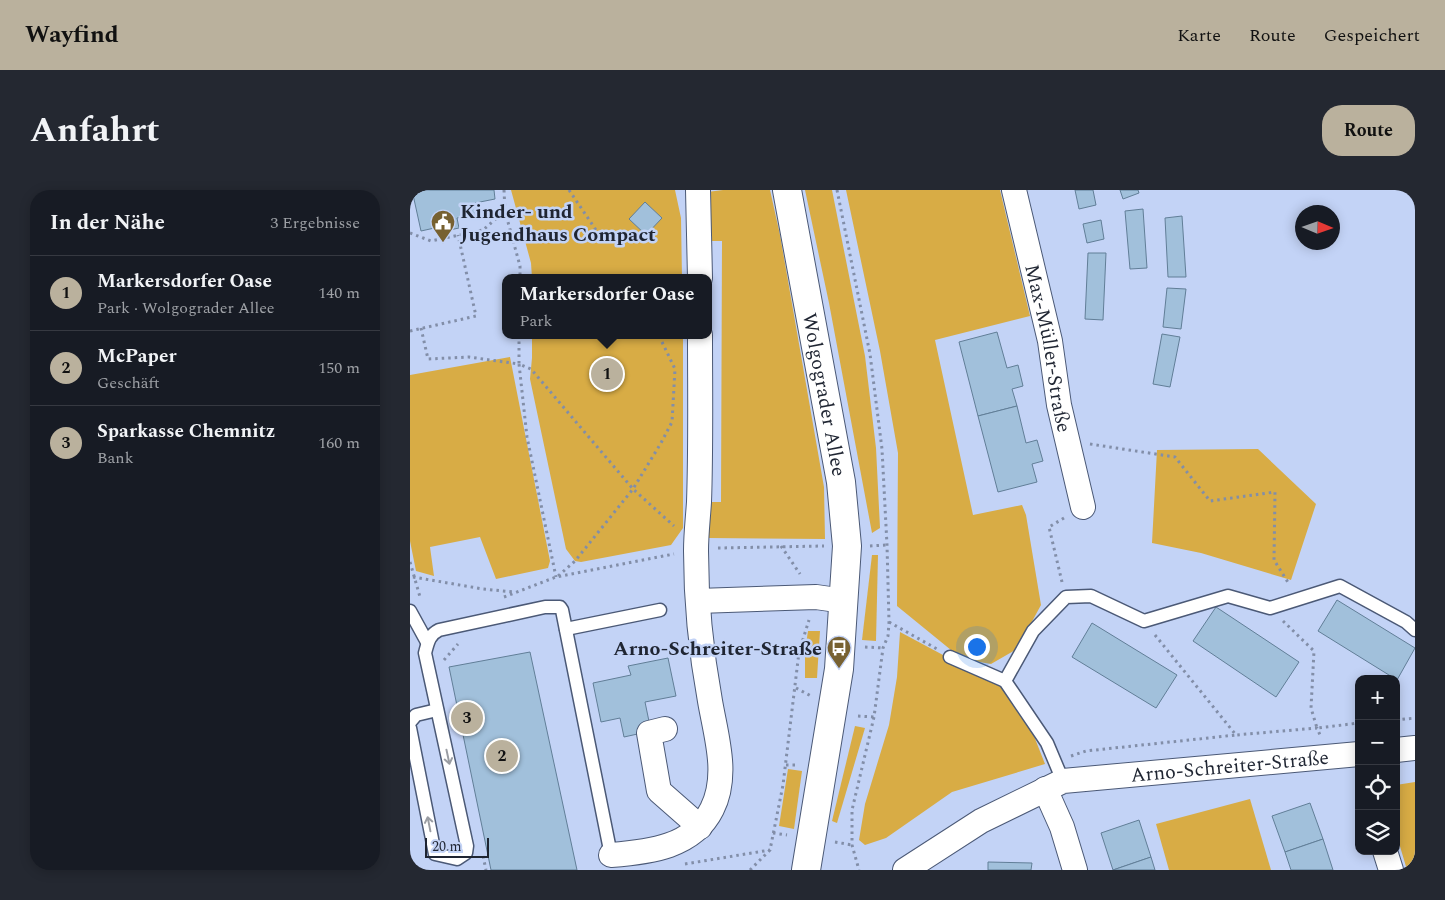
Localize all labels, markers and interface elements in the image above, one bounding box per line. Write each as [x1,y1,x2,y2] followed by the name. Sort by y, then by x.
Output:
[25,17,119,53] text: Wayfind
[1177,22,1221,49] text: Karte
[1249,22,1296,49] text: Route
[1324,22,1420,49] text: Gespeichert
[30,104,160,157] text: Anfahrt
[1322,105,1415,156] button: Route
[460,197,656,250] place label: Kinder- und Jugendhaus Compact
[1295,205,1340,250] north arrow
[50,207,165,239] text: In der Nähe
[430,209,456,243] public building icon: Kinder- und Jugendhaus Compact
[270,211,360,235] text: 3 Ergebnisse
[1016,261,1079,436] street label: Max-Müller-Straße
[97,267,272,296] text: Markersdorfer Oase
[502,274,712,339] popup
[520,280,694,309] text: Markersdorfer Oase
[62,281,70,305] text: 1
[318,281,360,305] text: 140 m
[97,296,275,320] text: Park · Wolgograder Allee
[520,309,553,333] text: Park
[794,310,854,479] street label: Wolgograder Allee
[97,342,177,371] text: McPaper
[591,355,623,393] pin: 1
[62,356,70,380] text: 2
[318,356,360,380] text: 150 m
[97,371,160,395] text: Geschäft
[97,417,275,446] text: Sparkasse Chemnitz
[62,431,70,455] text: 3
[318,431,360,455] text: 160 m
[97,446,134,470] text: Bank
[613,634,822,664] place label: Arno-Schreiter-Straße
[964,634,990,660] your location
[826,635,852,669] bus stop icon: Arno-Schreiter-Straße
[1355,675,1400,855] map controls
[1355,675,1400,720] button: +
[451,699,483,737] pin: 3
[1355,720,1400,765] button: −
[486,737,518,775] pin: 2
[1129,743,1330,791] street label: Arno-Schreiter-Straße
[444,749,453,765] one-way arrow
[1355,765,1400,810] button: locate
[1355,810,1400,855] button: layers
[424,816,433,832] one-way arrow
[425,835,489,858] scale bar
[432,836,462,857] text: 20 m

